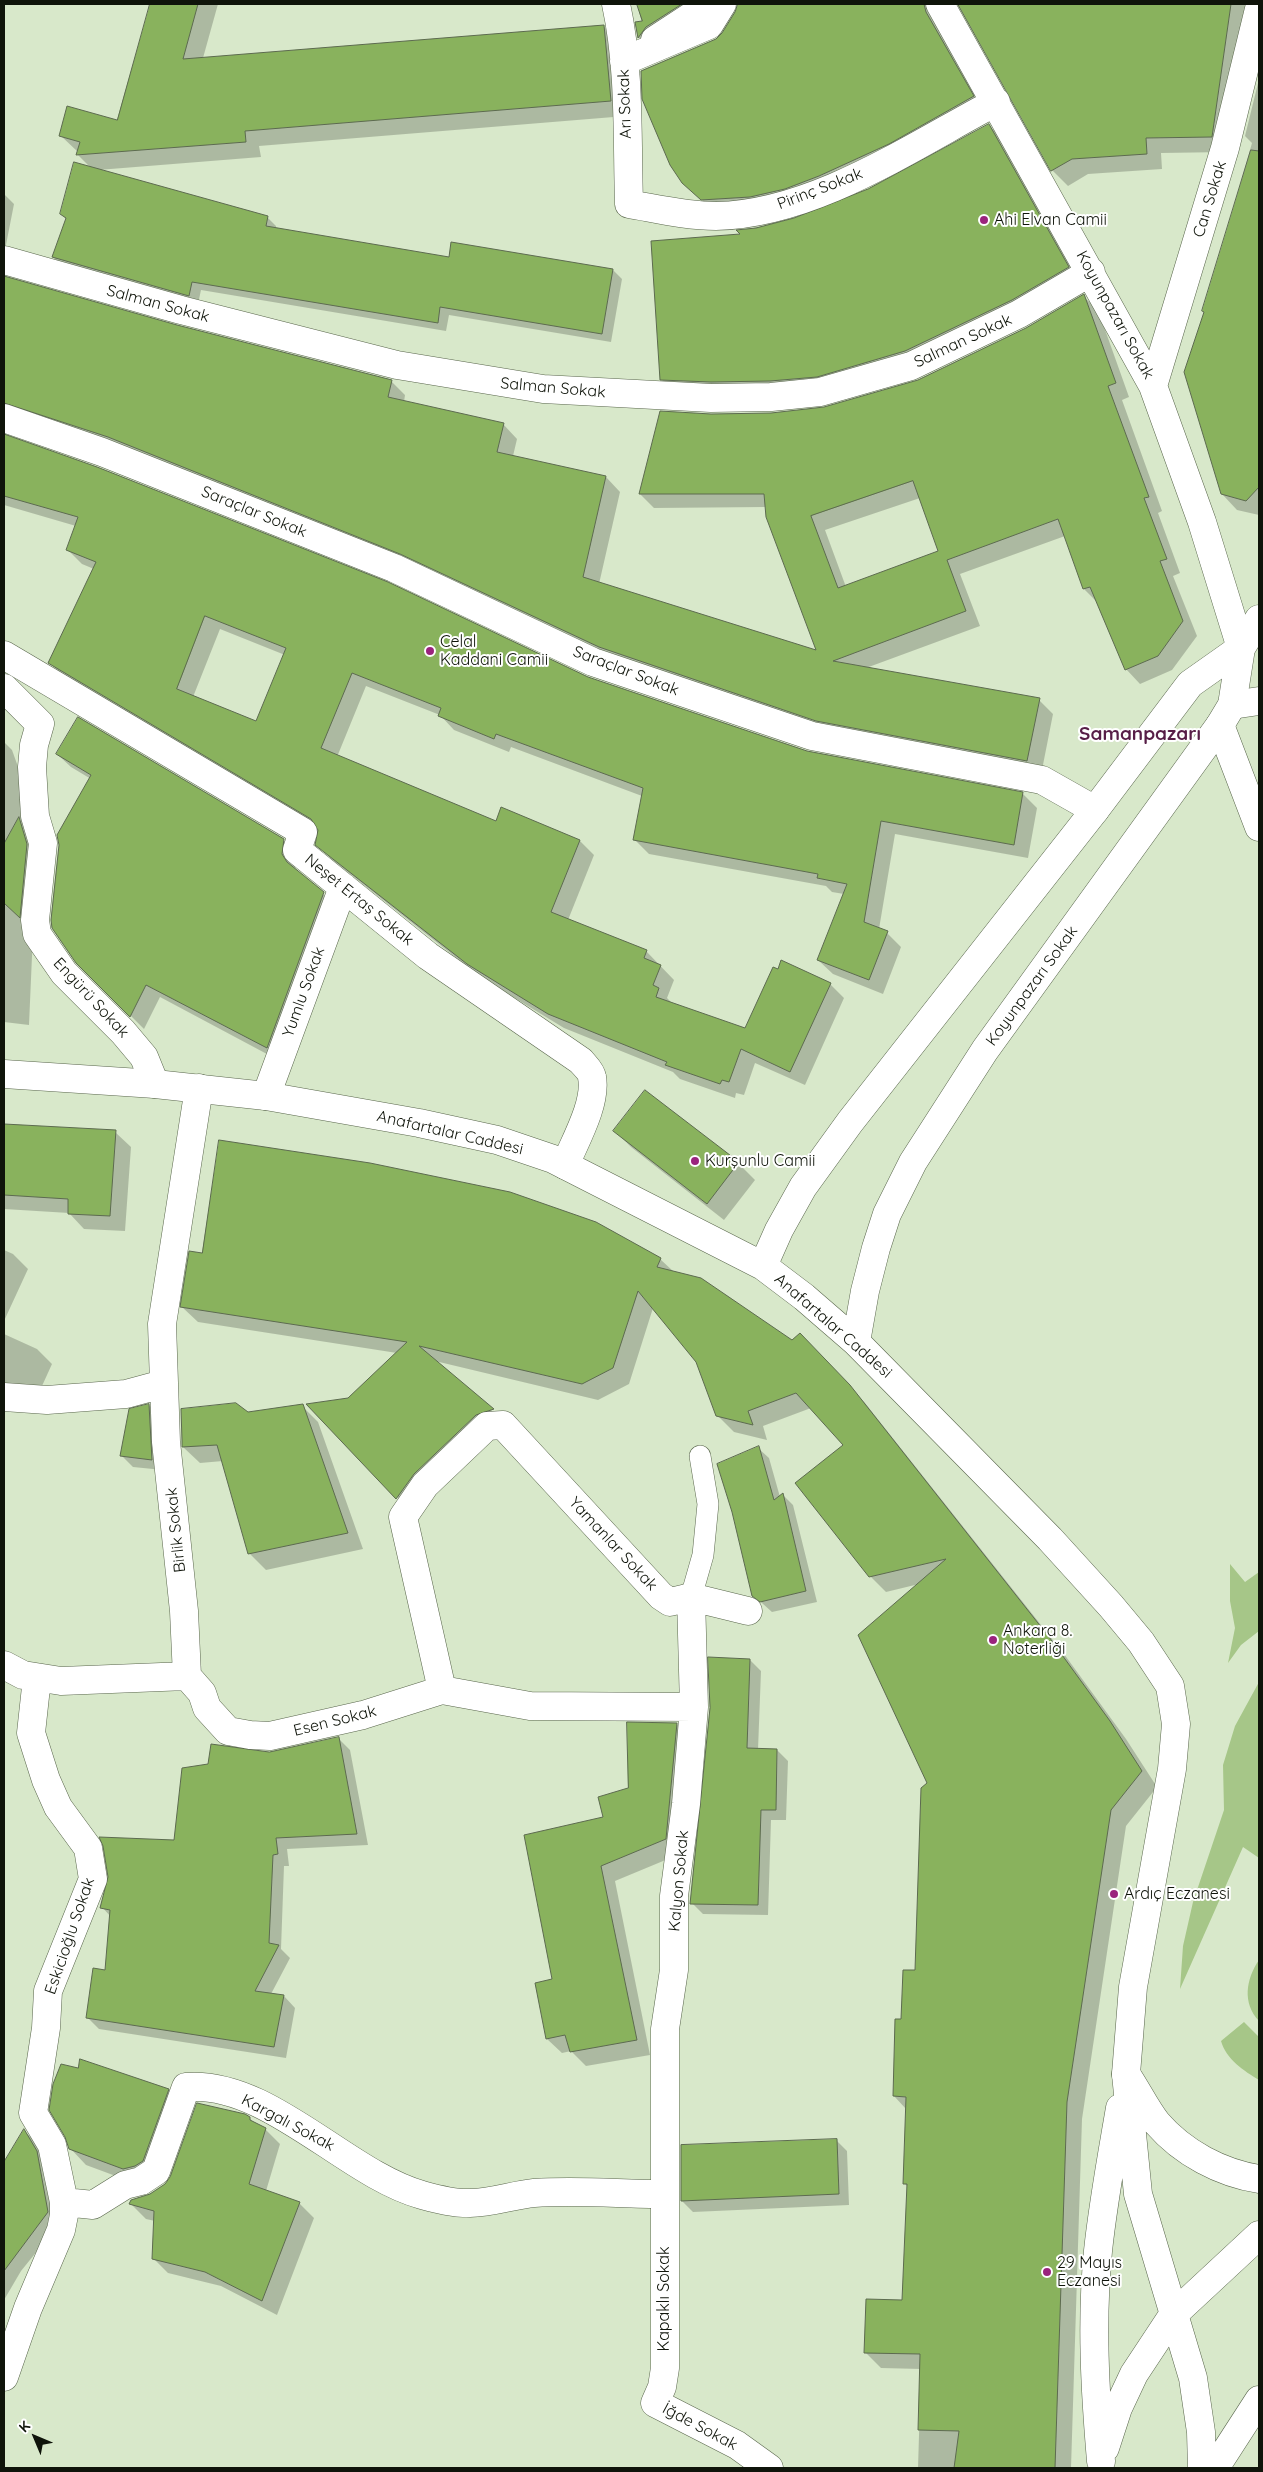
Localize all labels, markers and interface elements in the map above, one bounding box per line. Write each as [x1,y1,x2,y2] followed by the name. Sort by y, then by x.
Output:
[614,69,636,139] street label: Arı Sokak
[1189,158,1231,240] street label: Can Sokak
[775,164,865,214] street label: Pirinç Sokak
[994,210,1107,230] place label: Ahi Elvan Camii
[978,214,990,226] marker: Ahi Elvan Camii
[1072,248,1158,382] street label: Koyunpazarı Sokak
[104,281,212,327] street label: Salman Sokak
[911,310,1015,372] street label: Salman Sokak
[500,374,606,402] street label: Salman Sokak
[199,482,309,542] street label: Saraçlar Sokak
[440,632,548,670] place label: Celal Kaddani Camii
[570,642,682,700] street label: Saraçlar Sokak
[424,645,436,657] marker: Celal Kaddani Camii
[1079,723,1201,745] district label: Samanpazarı
[301,850,417,950] street label: Neşet Ertaş Sokak
[982,922,1082,1050] street label: Koyunpazarı Sokak
[279,944,329,1040] street label: Yumlu Sokak
[49,954,133,1042] street label: Engürü Sokak
[375,1107,525,1159] street label: Anafartalar Caddesi
[705,1151,815,1171] place label: Kurşunlu Camii
[689,1155,701,1167] marker: Kurşunlu Camii
[770,1270,896,1382] street label: Anafartalar Caddesi
[162,1487,190,1573] street label: Birlik Sokak
[565,1493,661,1595] street label: Yamanlar Sokak
[1003,1621,1072,1659] place label: Ankara 8. Noterliği
[987,1634,999,1646] marker: Ankara 8. Noterliği
[292,1701,378,1741] street label: Esen Sokak
[665,1830,693,1932] street label: Kalyon Sokak
[41,1875,99,1997] street label: Eskicioğlu Sokak
[1124,1884,1230,1904] place label: Ardıç Eczanesi
[1108,1888,1120,1900] marker: Ardıç Eczanesi
[238,2090,338,2156] street label: Kargalı Sokak
[654,2246,674,2352] street label: Kapaklı Sokak
[1057,2253,1122,2291] place label: 29 Mayıs Eczanesi
[1041,2266,1053,2278] marker: 29 Mayıs Eczanesi
[659,2399,741,2455] street label: İğde Sokak
[10,2412,60,2462] north arrow
[15,2417,34,2436] text: K

